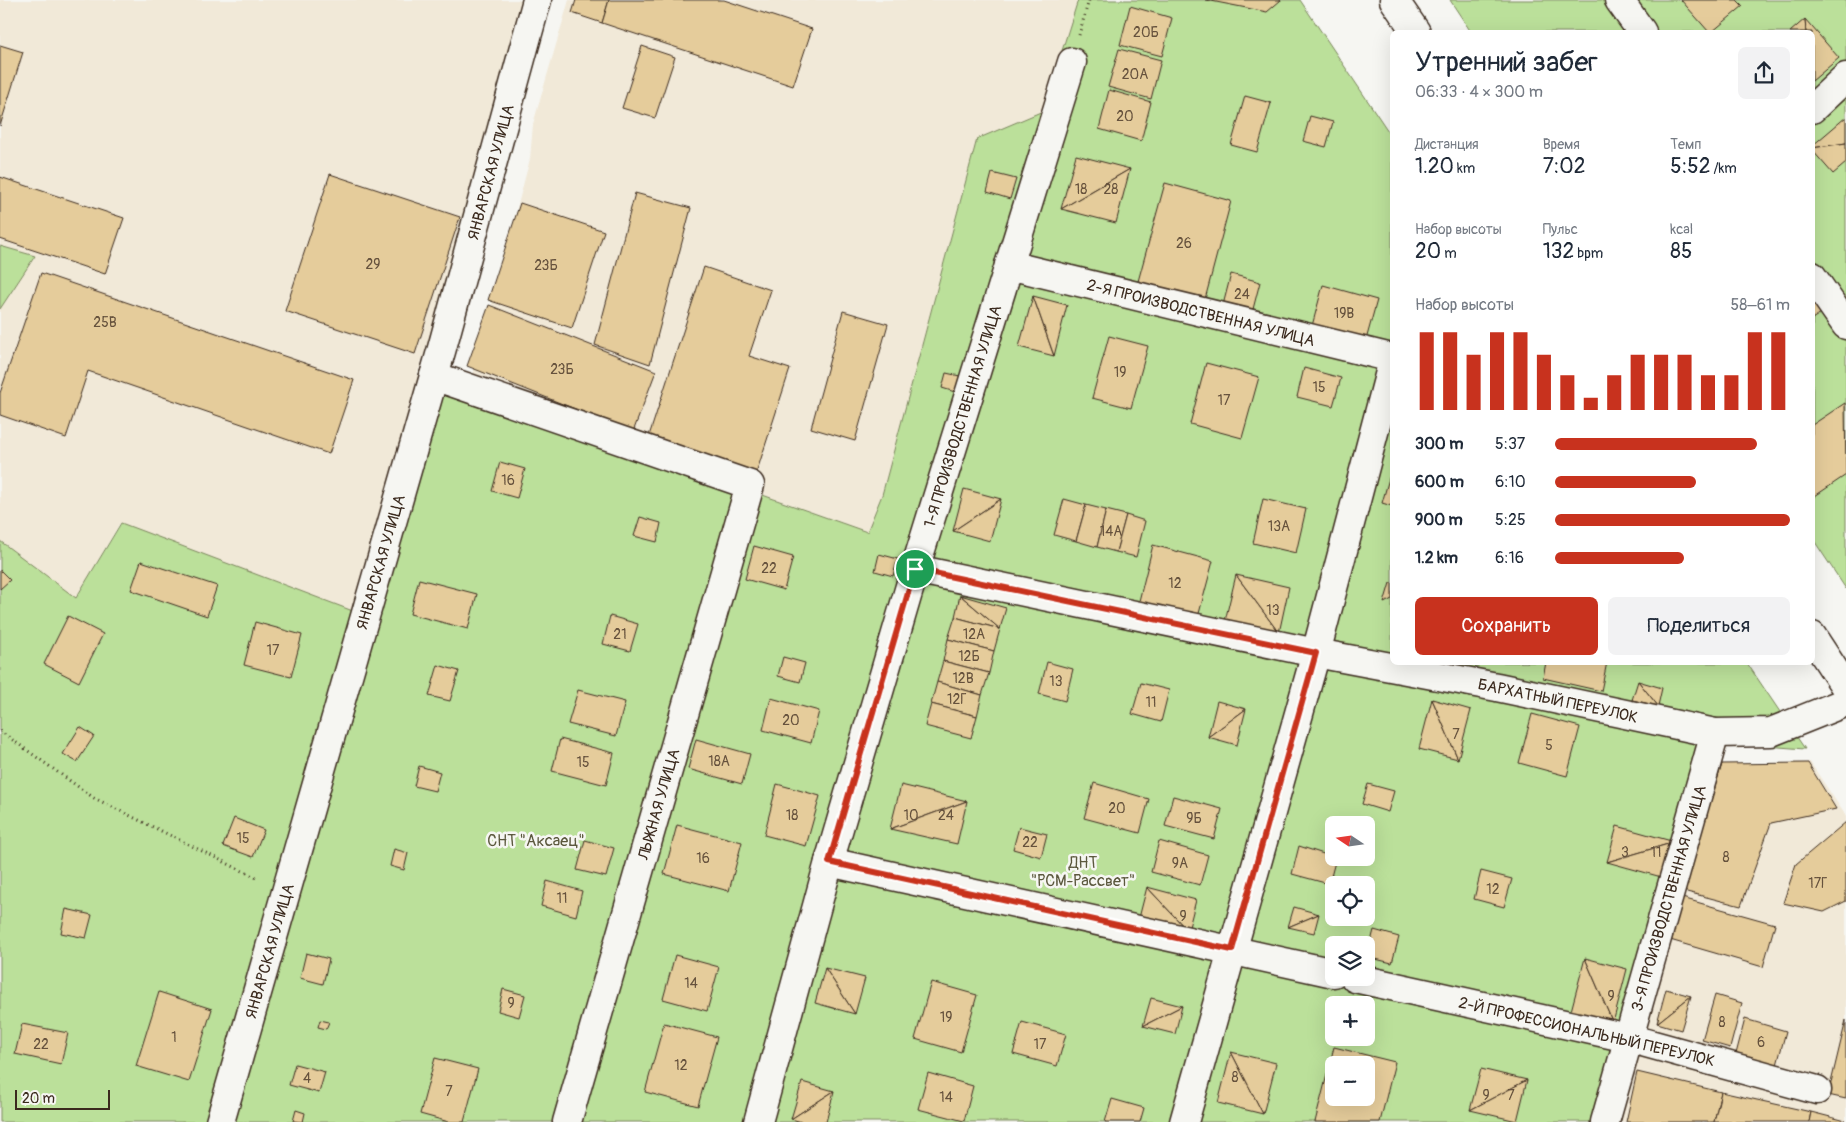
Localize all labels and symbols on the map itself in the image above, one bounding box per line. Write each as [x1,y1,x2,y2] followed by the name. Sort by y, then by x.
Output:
[1133,24,1159,41] house number: 20Б
[1122,66,1148,83] house number: 20А
[463,102,519,242] street label: ЯНВАРСКАЯ УЛИЦА
[1116,108,1134,125] house number: 20
[1075,181,1087,198] house number: 18
[1104,181,1118,198] house number: 28
[1176,235,1192,252] house number: 26
[365,256,381,273] house number: 29
[534,257,558,274] house number: 23Б
[1085,275,1317,351] street label: 2-Я ПРОИЗВОДСТВЕННАЯ УЛИЦА
[1234,286,1250,303] house number: 24
[920,303,1006,530] street label: 1-Я ПРОИЗВОДСТВЕННАЯ УЛИЦА
[1334,305,1354,322] house number: 19В
[93,314,117,331] house number: 25В
[550,361,574,378] house number: 23Б
[1114,364,1126,381] house number: 19
[1312,379,1326,396] house number: 15
[1218,392,1231,409] house number: 17
[501,472,515,489] house number: 16
[352,492,410,632] street label: ЯНВАРСКАЯ УЛИЦА
[1268,518,1290,535] house number: 13А
[1100,523,1122,540] house number: 14А
[894,548,936,590] pin
[761,560,777,577] house number: 22
[1168,575,1182,592] house number: 12
[1266,602,1280,619] house number: 13
[613,626,627,643] house number: 21
[963,626,985,643] house number: 12А
[267,642,280,659] house number: 17
[958,648,980,665] house number: 12Б
[952,670,974,687] house number: 12В
[1049,673,1063,690] house number: 13
[1476,674,1640,728] street label: БАРХАТНЫЙ ПЕРЕУЛОК
[947,691,967,708] house number: 12Г
[1146,694,1156,711] house number: 11
[782,712,800,729] house number: 20
[1452,726,1460,743] house number: 7
[1545,737,1553,754] house number: 5
[633,746,684,863] street label: ЛЫЖНАЯ УЛИЦА
[708,753,730,770] house number: 18А
[576,754,590,771] house number: 15
[1627,783,1711,1014] street label: 3-Я ПРОИЗВОДСТВЕННАЯ УЛИЦА
[1108,800,1126,817] house number: 20
[786,807,798,824] house number: 18
[903,807,919,824] house number: 10
[938,807,954,824] house number: 24
[1186,810,1202,827] house number: 9Б
[1325,816,1375,866] north arrow
[236,830,250,847] house number: 15
[487,831,585,851] park label: СНТ "Аксаец"
[1022,834,1038,851] house number: 22
[1621,844,1629,861] house number: 3
[1651,844,1661,861] house number: 11
[1722,849,1730,866] house number: 8
[696,850,710,867] house number: 16
[1031,853,1135,891] park label: ДНТ "РСМ-Рассвет"
[1172,855,1188,872] house number: 9А
[1808,875,1828,892] house number: 17Г
[241,881,299,1021] street label: ЯНВАРСКАЯ УЛИЦА
[1486,881,1500,898] house number: 12
[557,890,567,907] house number: 11
[1179,908,1187,925] house number: 9
[684,975,698,992] house number: 14
[1607,988,1615,1005] house number: 9
[1457,993,1717,1071] street label: 2-Й ПРОФЕССИОНАЛЬНЫЙ ПЕРЕУЛОК
[507,995,515,1012] house number: 9
[940,1009,952,1026] house number: 19
[1718,1014,1726,1031] house number: 8
[171,1029,177,1046] house number: 1
[1757,1034,1765,1051] house number: 6
[33,1036,49,1053] house number: 22
[1034,1036,1047,1053] house number: 17
[674,1057,688,1074] house number: 12
[1231,1069,1239,1086] house number: 8
[303,1070,311,1087] house number: 4
[445,1083,453,1100] house number: 7
[15,1087,110,1110] scale bar
[1482,1087,1490,1104] house number: 9
[1507,1087,1515,1104] house number: 7
[939,1089,953,1106] house number: 14

